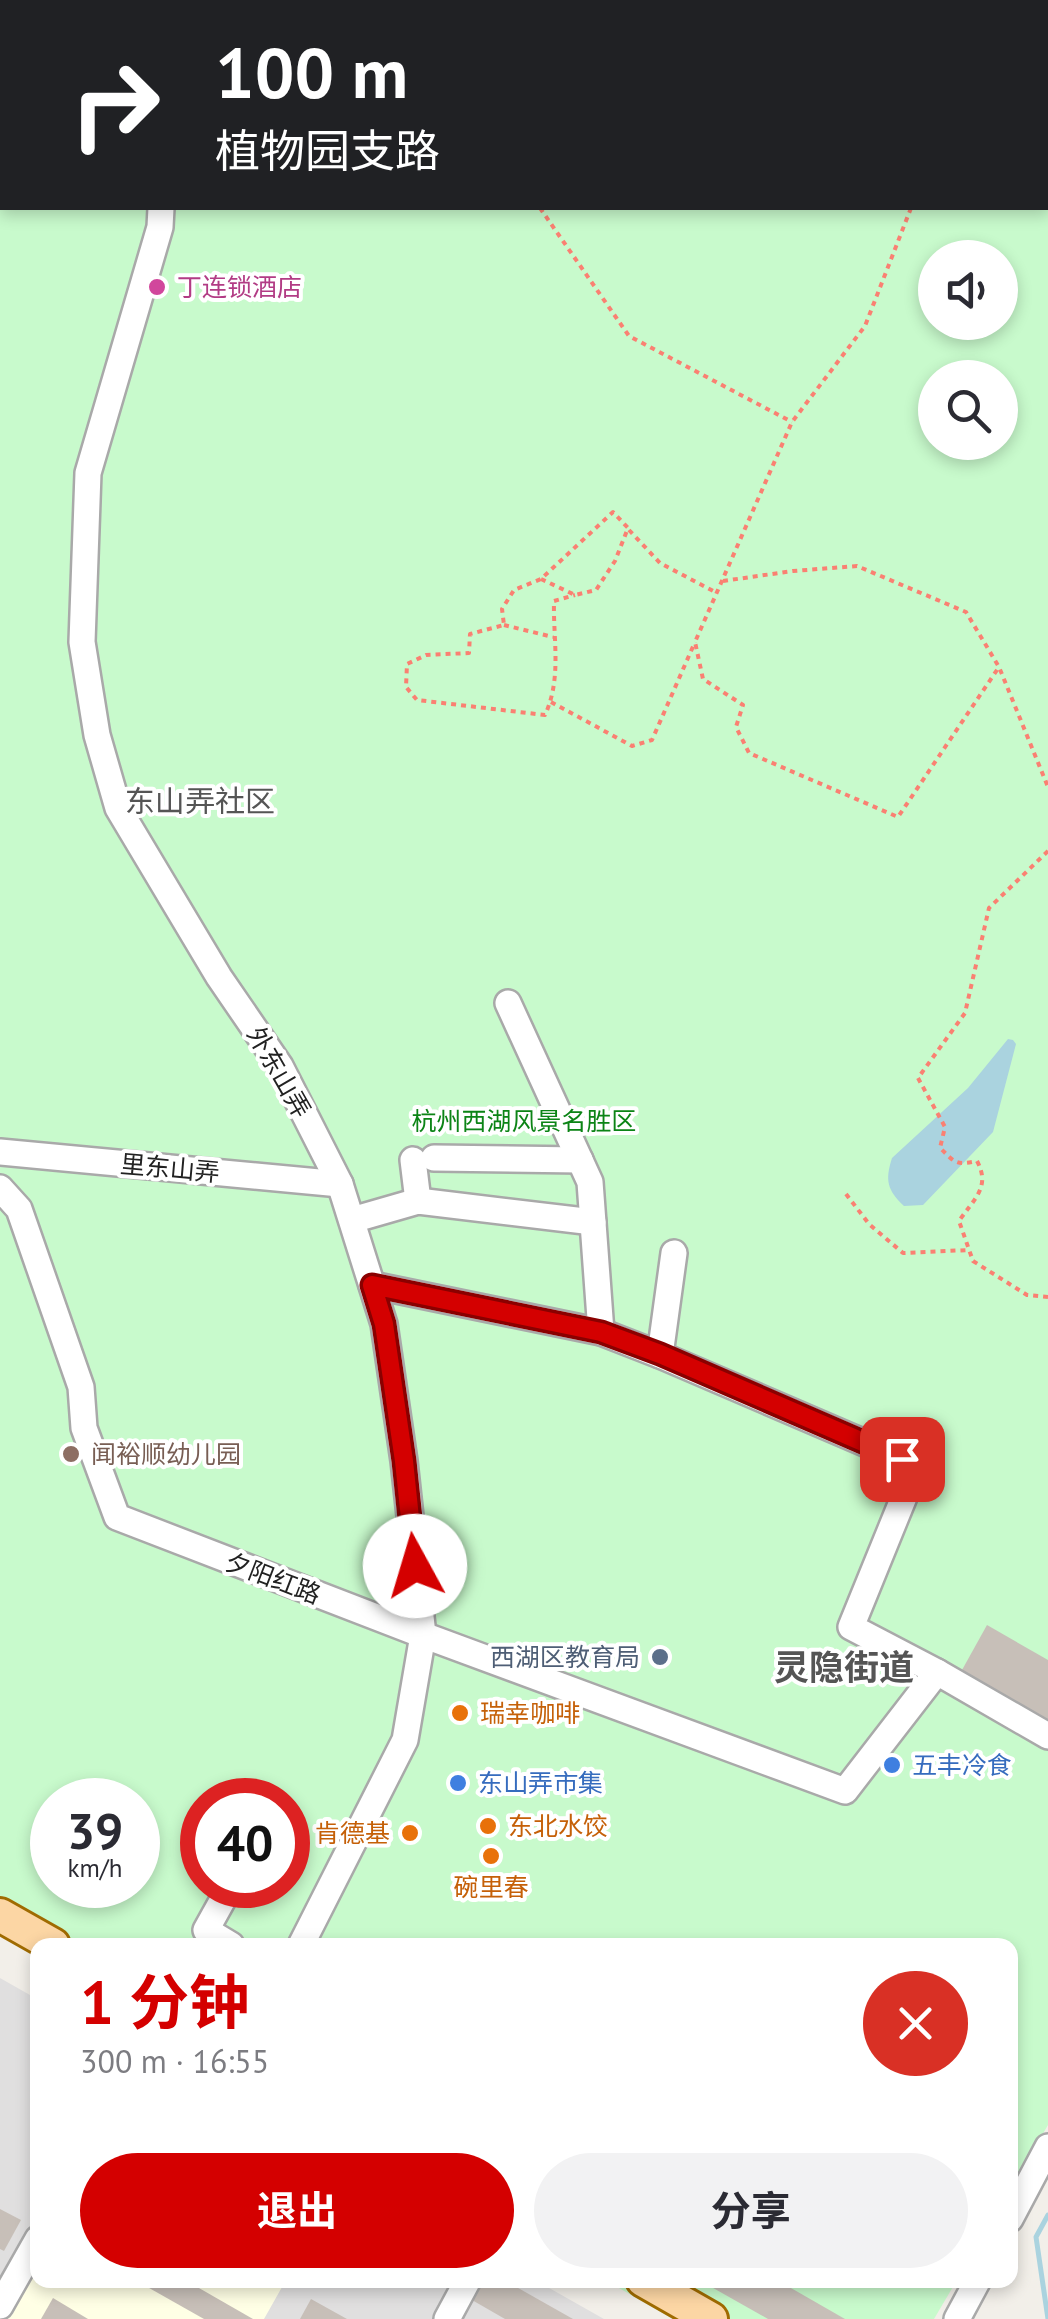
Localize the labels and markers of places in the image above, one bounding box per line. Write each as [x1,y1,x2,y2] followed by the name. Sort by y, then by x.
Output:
[177,271,302,303] place label: 丁连锁酒店
[146,276,168,298] marker: 丁连锁酒店
[860,1417,945,1502] pin
[91,1438,241,1470] place label: 闻裕顺幼儿园
[60,1443,82,1465] marker: 闻裕顺幼儿园
[490,1641,640,1673] place label: 西湖区教育局
[649,1646,671,1668] marker: 西湖区教育局
[480,1697,580,1729] place label: 瑞幸咖啡
[449,1702,471,1724] marker: 瑞幸咖啡
[912,1749,1012,1781] place label: 五丰冷食
[881,1754,903,1776] marker: 五丰冷食
[478,1767,603,1799] place label: 东山弄市集
[447,1772,469,1794] marker: 东山弄市集
[508,1810,608,1842] place label: 东北水饺
[477,1815,499,1837] marker: 东北水饺
[315,1817,390,1849] place label: 肯德基
[399,1822,421,1844] marker: 肯德基
[480,1845,502,1867] marker: 碗里春
[453,1871,529,1903] place label: 碗里春

